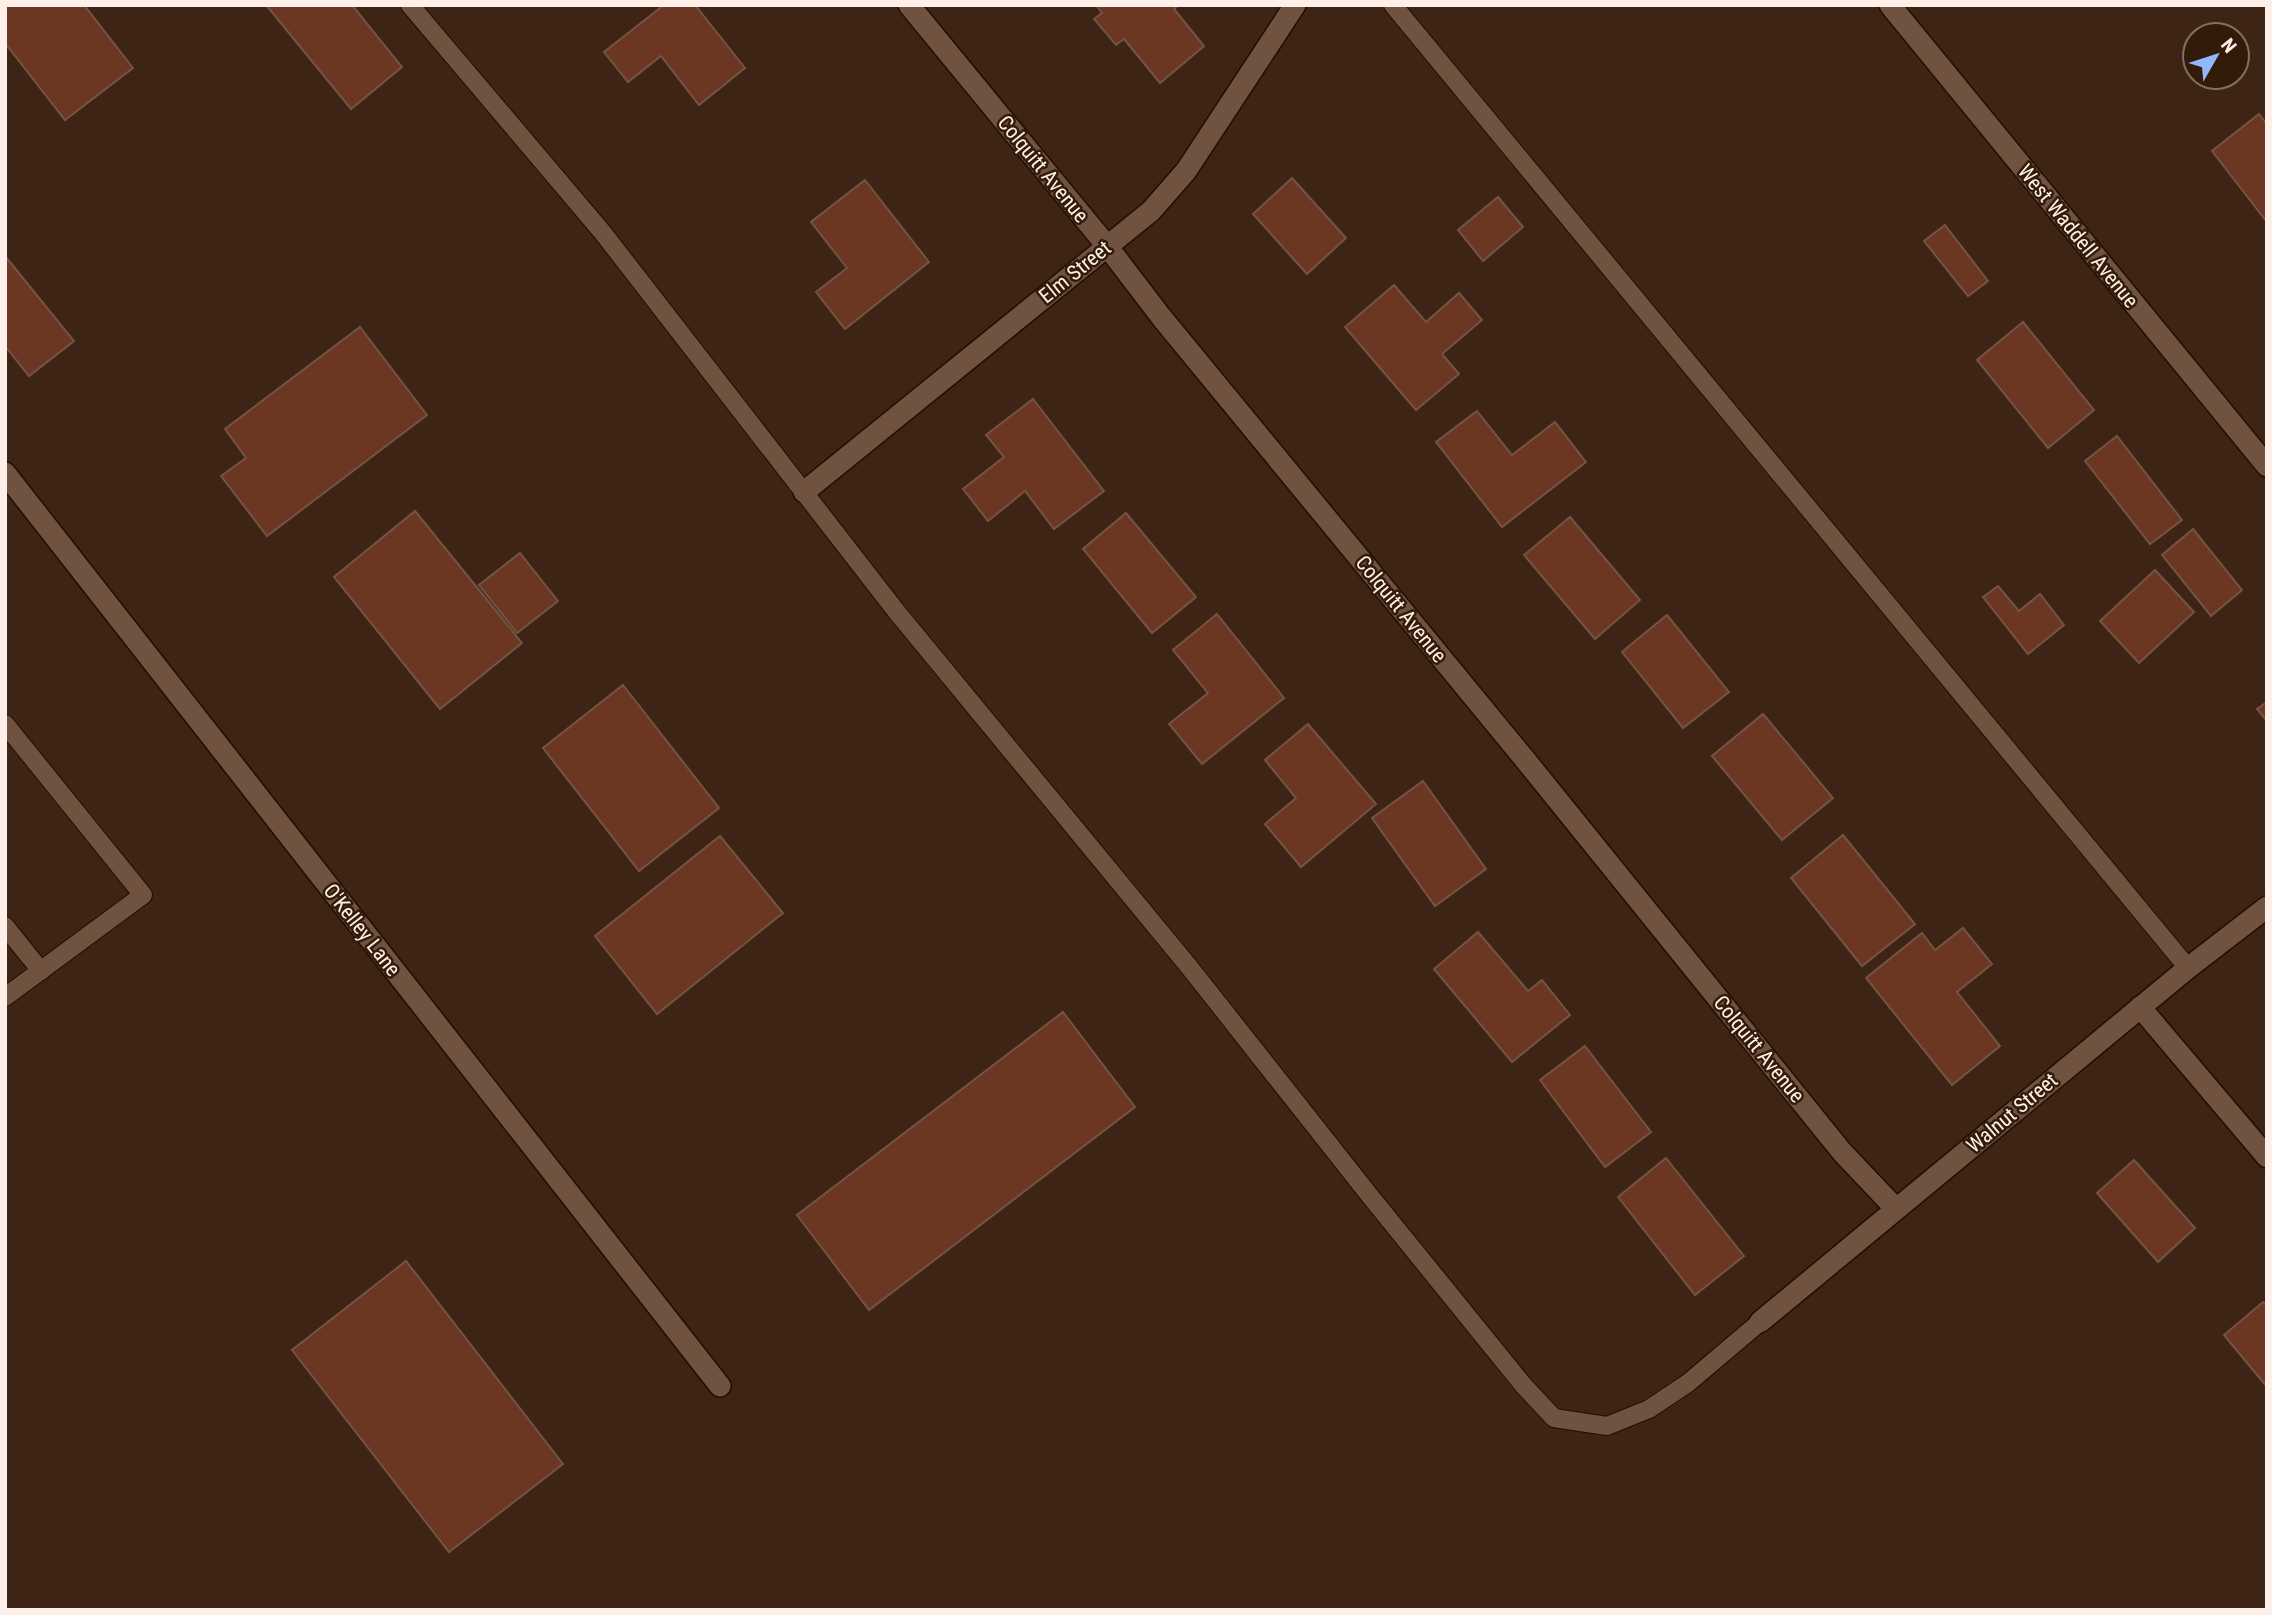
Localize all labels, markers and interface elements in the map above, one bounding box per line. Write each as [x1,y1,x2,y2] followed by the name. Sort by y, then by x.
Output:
[2181,21,2251,91] north arrow
[2216,34,2241,57] text: N
[993,111,1093,227] street label: Colquitt Avenue
[2013,159,2143,313] street label: West Waddell Avenue
[1034,236,1116,308] street label: Elm Street
[1351,551,1451,667] street label: Colquitt Avenue
[319,879,406,981] street label: O'Kelley Lane
[1709,991,1809,1107] street label: Colquitt Avenue
[1962,1068,2062,1158] street label: Walnut Street

